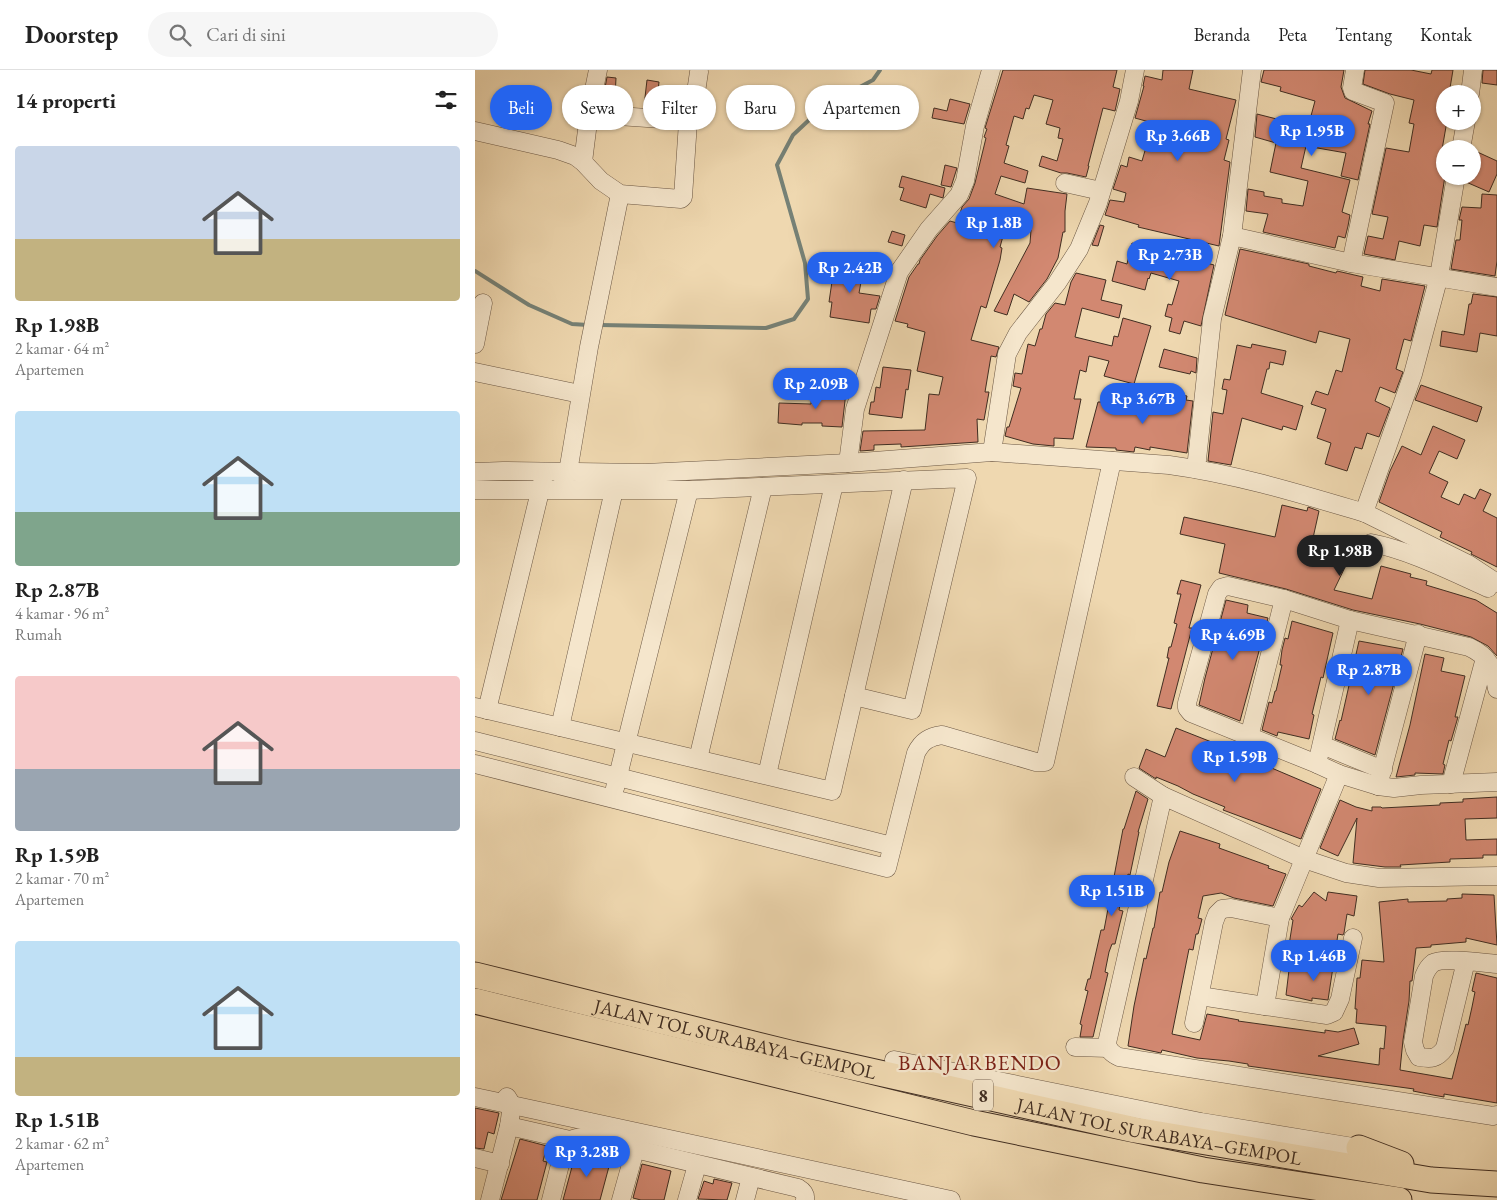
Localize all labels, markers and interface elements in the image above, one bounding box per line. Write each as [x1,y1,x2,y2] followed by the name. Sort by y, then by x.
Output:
[148,12,498,57] search box
[25,19,118,50] text: Doorstep
[166,21,194,49] icon: search
[206,22,286,47] text: Cari di sini
[1194,23,1250,46] text: Beranda
[1278,23,1307,46] text: Peta
[1335,23,1392,46] text: Tentang
[1420,23,1472,46] text: Kontak
[490,85,552,130] chip: Beli
[562,85,633,130] chip: Sewa
[643,85,716,130] chip: Filter
[726,85,795,130] chip: Baru
[805,85,919,130] chip: Apartemen
[1436,85,1481,185] map controls
[1436,85,1481,130] button: +
[432,86,460,114] icon: filters
[15,87,116,114] text: 14 properti
[1260,114,1364,157] pin: Rp 1.95B
[1126,119,1230,162] pin: Rp 3.66B
[1280,120,1344,141] text: Rp 1.95B
[1146,125,1210,146] text: Rp 3.66B
[1436,140,1481,185] button: −
[193,178,283,268] icon: home
[948,206,1040,249] pin: Rp 1.8B
[966,212,1022,233] text: Rp 1.8B
[1118,238,1222,281] pin: Rp 2.73B
[1138,244,1202,265] text: Rp 2.73B
[798,252,902,294] pin: Rp 2.42B
[818,257,882,278] text: Rp 2.42B
[15,311,99,338] text: Rp 1.98B
[15,338,109,359] text: 2 kamar · 64 m²
[15,359,84,380] text: Apartemen
[764,368,868,410] pin: Rp 2.09B
[784,373,848,394] text: Rp 2.09B
[1091,382,1195,425] pin: Rp 3.67B
[1111,388,1175,409] text: Rp 3.67B
[193,443,283,533] icon: home
[1288,534,1392,577] pin: Rp 1.98B
[1308,540,1372,561] text: Rp 1.98B
[15,576,99,603] text: Rp 2.87B
[15,603,109,624] text: 4 kamar · 96 m²
[1181,618,1285,661] pin: Rp 4.69B
[15,624,62,645] text: Rumah
[1201,624,1265,645] text: Rp 4.69B
[1317,654,1421,696] pin: Rp 2.87B
[1337,659,1401,680] text: Rp 2.87B
[193,708,283,798] icon: home
[1183,740,1287,783] pin: Rp 1.59B
[1203,746,1267,767] text: Rp 1.59B
[15,841,99,868] text: Rp 1.59B
[15,868,109,889] text: 2 kamar · 70 m²
[1060,874,1164,917] pin: Rp 1.51B
[1080,880,1144,901] text: Rp 1.51B
[15,889,84,910] text: Apartemen
[1262,940,1366,982] pin: Rp 1.46B
[1282,945,1346,966] text: Rp 1.46B
[193,973,283,1063] icon: home
[590,992,879,1084] street label: JALAN TOL SURABAYA–GEMPOL
[898,1049,1062,1076] district label: BANJARBENDO
[973,1080,993,1110] road number: 8
[1013,1091,1303,1170] street label: JALAN TOL SURABAYA–GEMPOL
[15,1106,99,1133] text: Rp 1.51B
[15,1133,109,1154] text: 2 kamar · 62 m²
[535,1136,639,1178] pin: Rp 3.28B
[555,1141,619,1162] text: Rp 3.28B
[15,1154,84,1175] text: Apartemen

